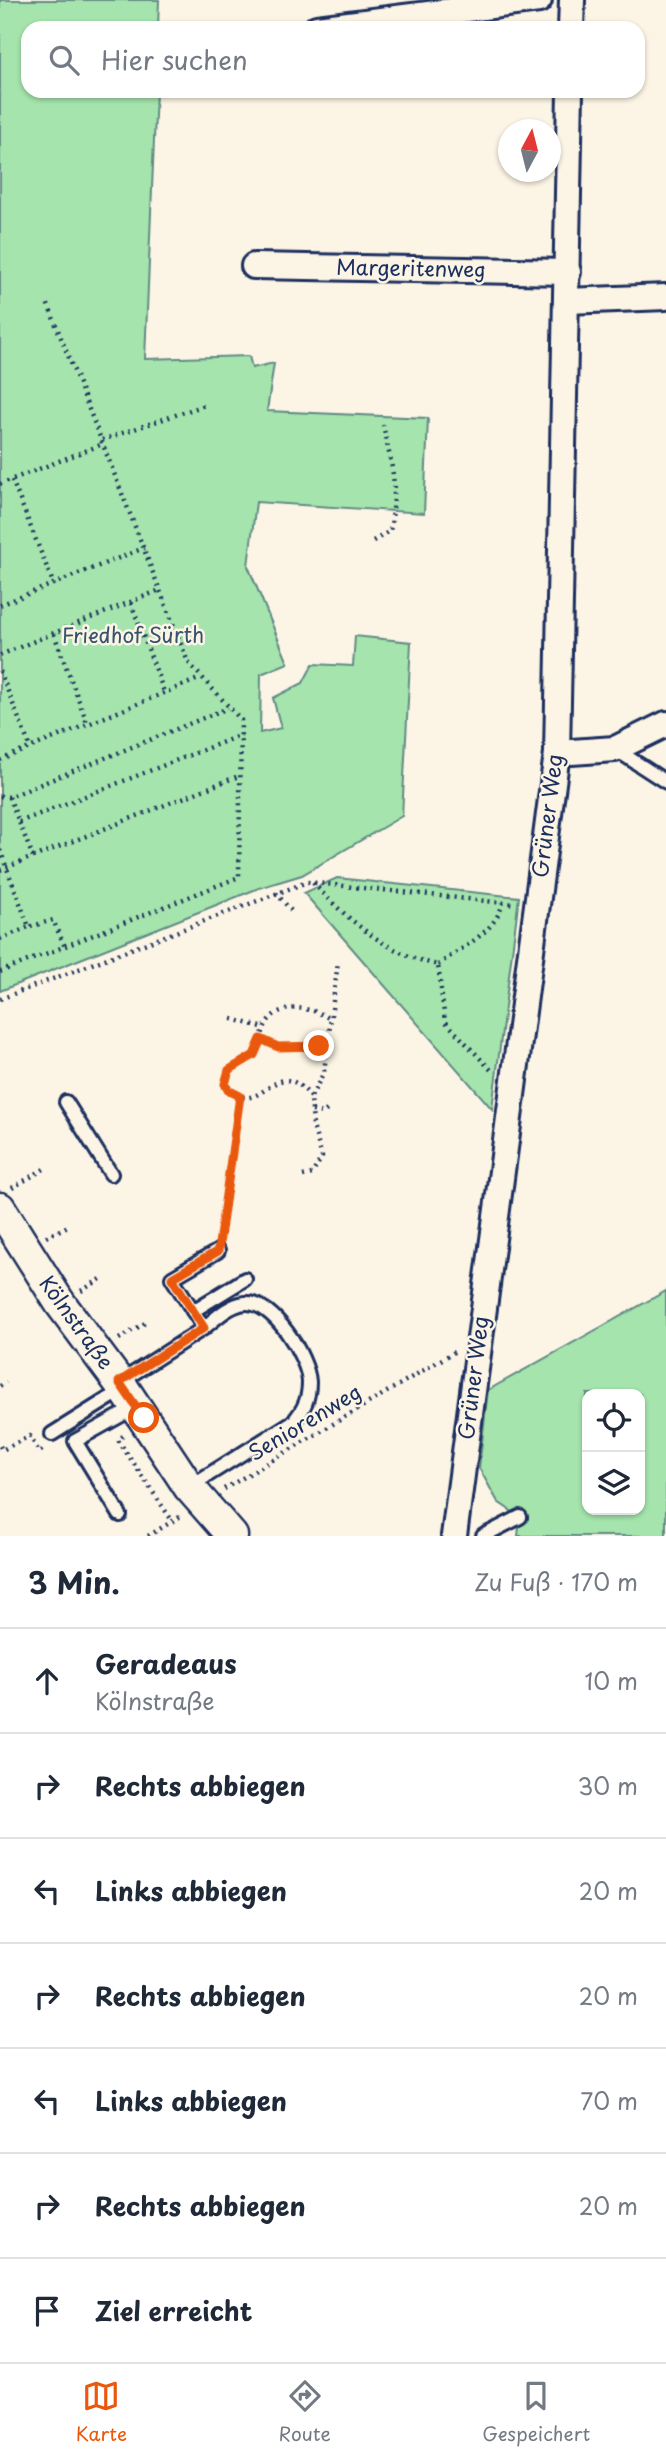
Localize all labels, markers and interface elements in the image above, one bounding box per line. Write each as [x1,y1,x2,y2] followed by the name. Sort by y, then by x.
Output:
[21,21,645,98] search box
[101,40,248,79] text: Hier suchen
[45,41,83,79] icon: search
[498,119,561,182] north arrow
[336,250,486,284] street label: Margeritenweg
[62,618,204,650] park label: Friedhof Sürth
[523,752,569,879] street label: Grüner Weg
[303,1030,334,1061] route end
[33,1268,123,1375] street label: Kölnstraße
[449,1314,495,1441] street label: Grüner Weg
[241,1375,367,1468] street label: Seniorenweg
[582,1389,645,1515] map controls
[582,1389,645,1452] button: locate
[128,1402,159,1433] route start
[582,1452,645,1515] button: layers
[28,1559,120,1604] text: 3 Min.
[474,1564,638,1599] text: Zu Fuß · 170 m
[95,1644,237,1683] text: Geradeaus
[28,1662,66,1700] icon: ahead
[584,1663,638,1698] text: 10 m
[95,1683,215,1718] text: Kölnstraße
[95,1766,306,1805] text: Rechts abbiegen
[28,1767,66,1805] icon: right
[577,1768,638,1803] text: 30 m
[95,1871,287,1910] text: Links abbiegen
[28,1872,66,1910] icon: left
[579,1873,638,1908] text: 20 m
[95,1976,306,2015] text: Rechts abbiegen
[28,1977,66,2015] icon: right
[579,1978,638,2013] text: 20 m
[95,2081,287,2120] text: Links abbiegen
[28,2082,66,2120] icon: left
[580,2083,638,2118] text: 70 m
[95,2186,306,2225] text: Rechts abbiegen
[28,2187,66,2225] icon: right
[579,2188,638,2223] text: 20 m
[95,2291,253,2330] text: Ziel erreicht
[28,2292,66,2330] icon: arrive
[76,2377,127,2447] tab: Karte
[279,2377,331,2447] tab: Route
[482,2377,590,2447] tab: Gespeichert

